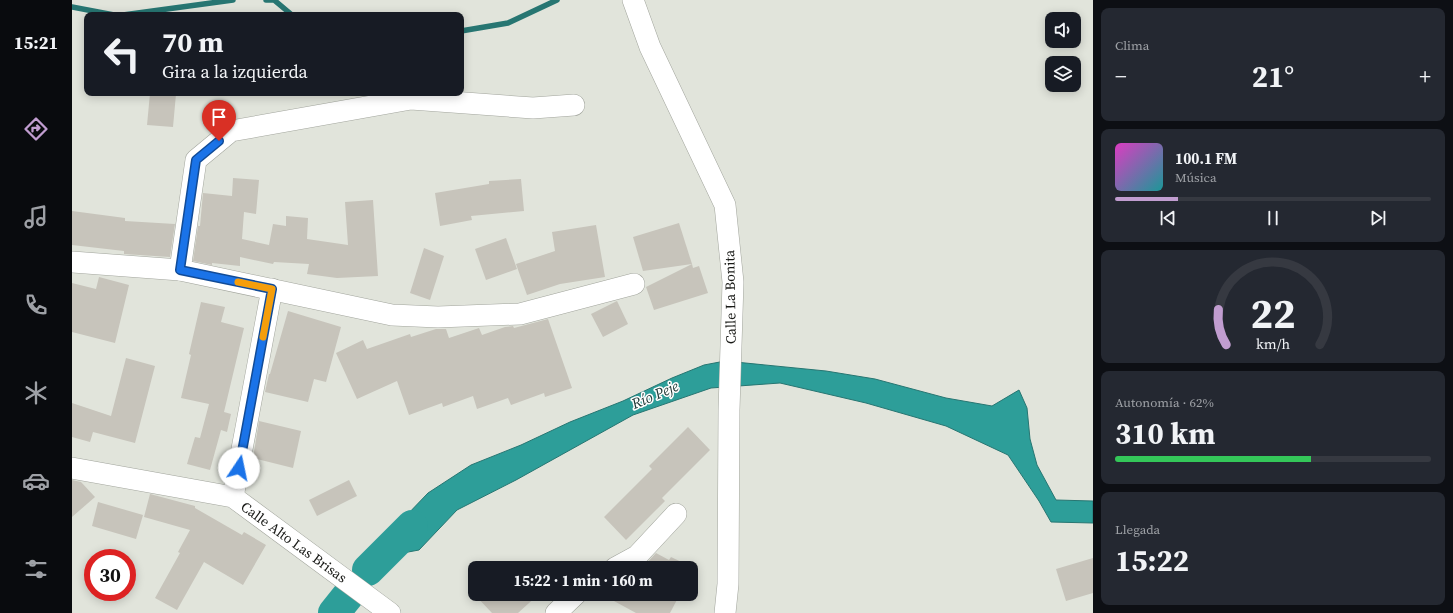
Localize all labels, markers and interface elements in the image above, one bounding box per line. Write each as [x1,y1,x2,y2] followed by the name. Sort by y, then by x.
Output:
[1045,12,1081,92] map controls
[1045,12,1081,48] button: sound
[162,23,224,61] text: 70 m
[96,28,148,80] icon: left
[14,30,58,55] text: 15:21
[1115,37,1149,54] text: Clima
[1045,56,1081,92] button: layers
[1252,56,1294,97] text: 21°
[162,59,308,84] text: Gira a la izquierda
[1115,61,1127,91] text: −
[1419,61,1431,91] text: +
[202,100,236,141] pin
[208,106,230,128] icon: arrive
[22,115,50,143] icon: directions
[1175,148,1237,169] text: 100.1 FM
[1175,169,1217,186] text: Música
[22,203,50,231] icon: music
[1157,207,1179,229] icon: previous
[1262,207,1284,229] icon: pause
[1367,207,1389,229] icon: next
[719,249,741,344] street label: Calle La Bonita
[1250,284,1296,341] text: 22
[22,291,50,319] icon: phone
[1256,333,1290,353] text: km/h
[627,375,682,414] water label: Río Peje
[22,379,50,407] icon: climate
[1115,394,1214,411] text: Autonomía · 62%
[1115,413,1215,454] text: 310 km
[218,447,260,489] position arrow
[22,467,50,495] icon: car
[237,497,351,587] street label: Calle Alto Las Brisas
[1115,521,1160,538] text: Llegada
[1115,540,1189,581] text: 15:22
[84,549,136,601] speed limit sign: 30
[22,555,50,583] icon: filters
[514,570,653,591] text: 15:22 · 1 min · 160 m

